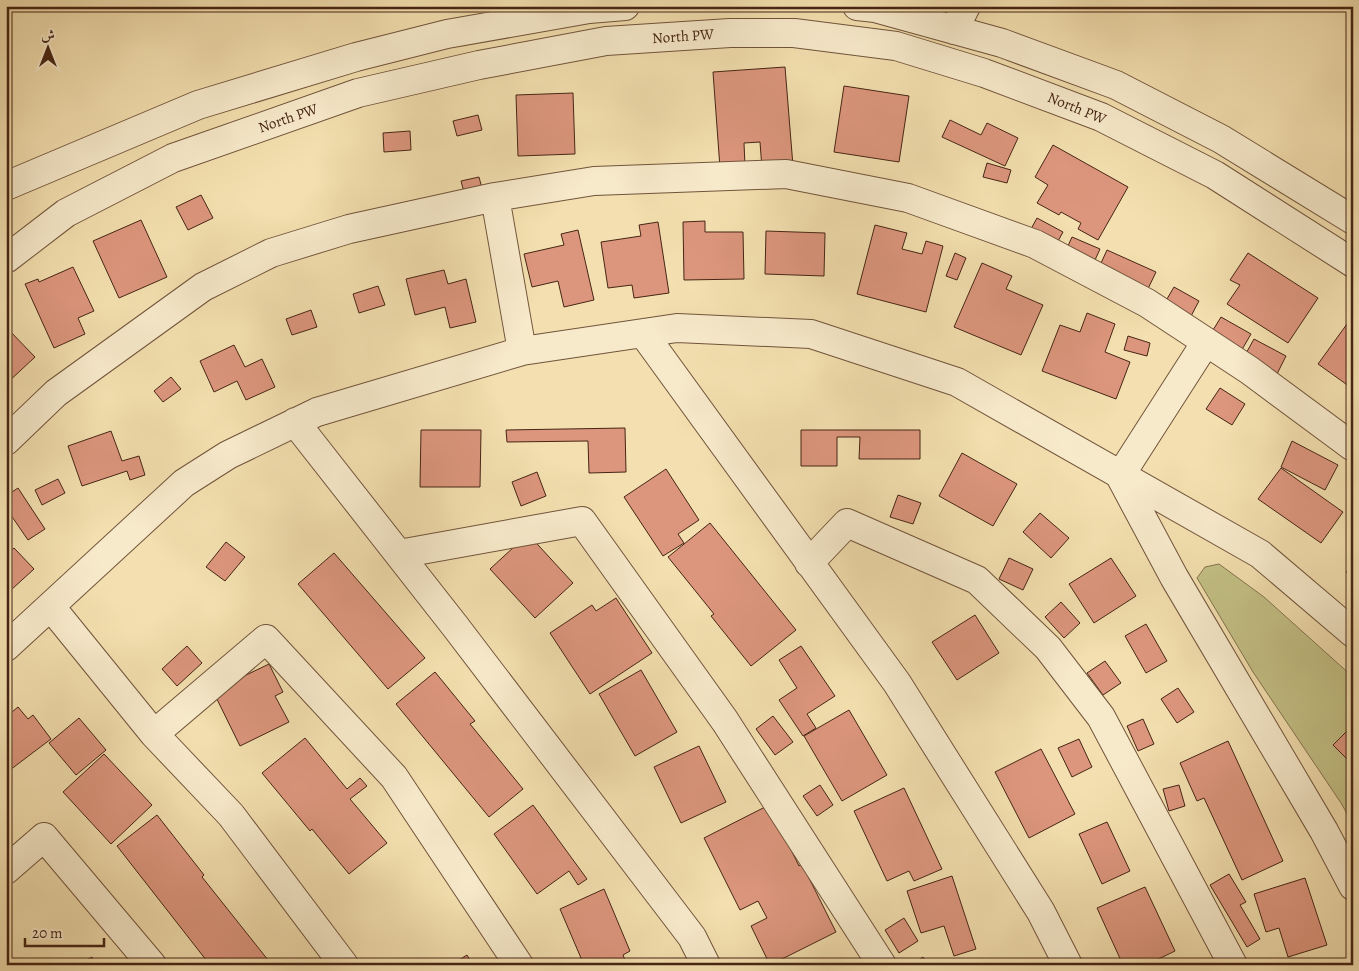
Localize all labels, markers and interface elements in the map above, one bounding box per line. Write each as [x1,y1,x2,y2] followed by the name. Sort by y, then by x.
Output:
[22,22,72,72] north arrow
[652,24,715,48] street label: North PW
[41,26,55,45] text: ش
[1045,87,1109,129] street label: North PW
[256,98,320,138] street label: North PW
[25,916,104,948] scale bar
[32,923,63,943] text: 20 m

